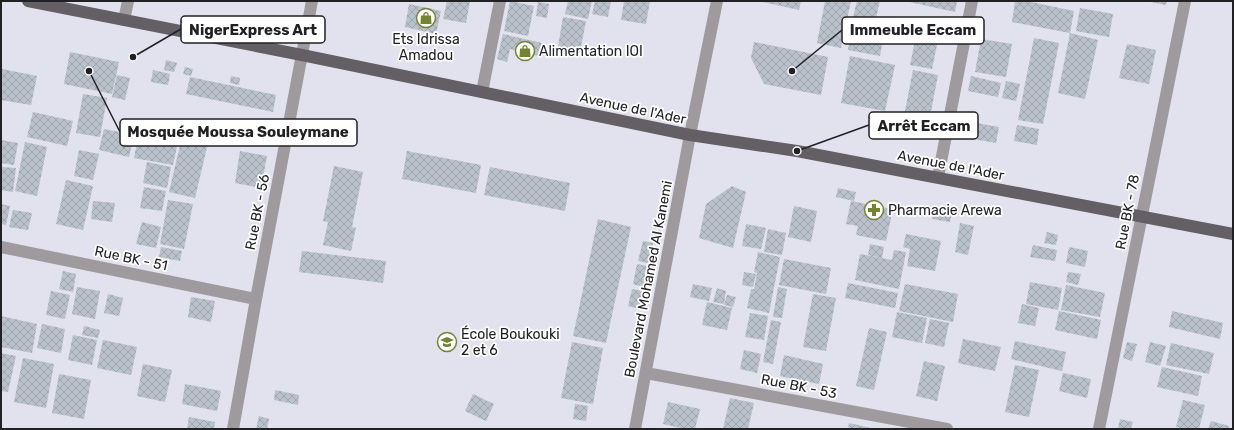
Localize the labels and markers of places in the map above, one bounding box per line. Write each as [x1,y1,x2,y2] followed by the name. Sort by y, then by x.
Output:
[415,7,437,29] shop icon: Ets Idrissa Amadou
[181,16,325,43] callout: NigerExpress Art
[842,17,984,44] callout: Immeuble Eccam
[392,31,460,64] place label: Ets Idrissa Amadou
[514,40,536,62] shop icon: Alimentation IOI
[539,43,643,60] place label: Alimentation IOI
[869,112,978,139] callout: Arrêt Eccam
[120,119,357,146] callout: Mosquée Moussa Souleymane
[863,199,885,221] pharmacy icon: Pharmacie Arewa
[888,202,1002,219] place label: Pharmacie Arewa
[461,325,560,359] place label: École Boukouki 2 et 6
[436,331,458,353] school or university icon: École Boukouki 2 et 6

